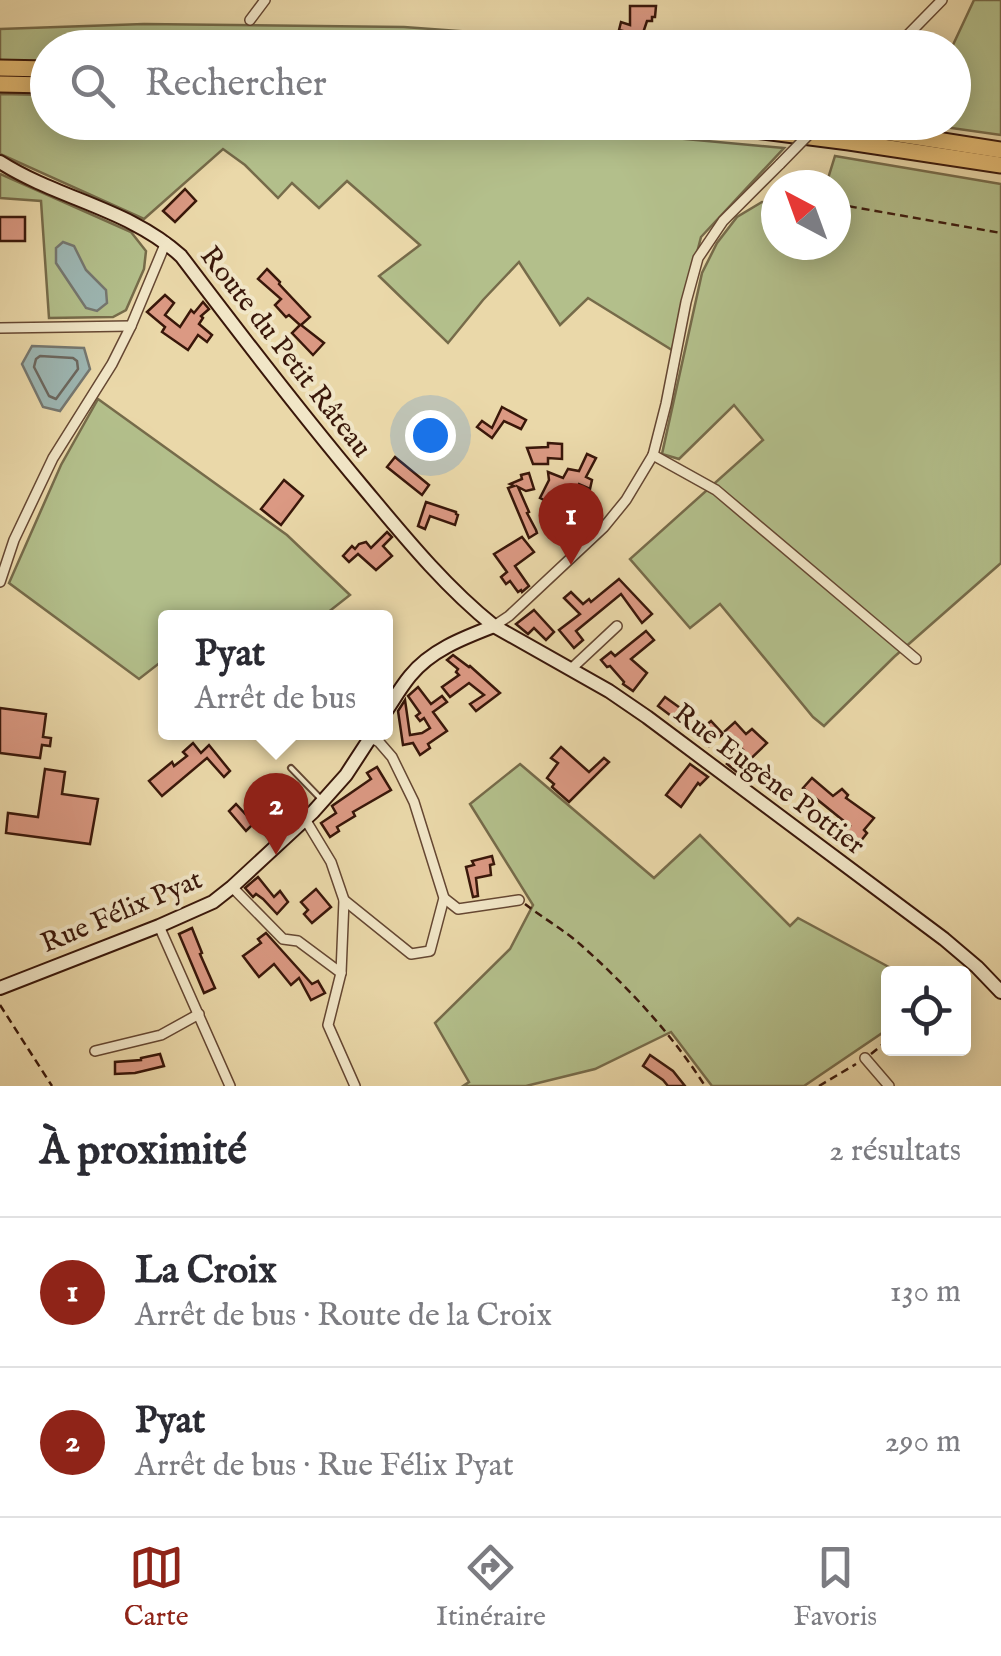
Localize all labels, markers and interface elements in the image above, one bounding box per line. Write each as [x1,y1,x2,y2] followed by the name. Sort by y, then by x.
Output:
[30,30,971,140] search box
[65,58,120,113] icon: search
[145,61,327,109] text: Rechercher
[761,170,851,260] north arrow
[192,240,378,465] street label: Route du Petit Râteau
[405,410,456,461] your location
[538,482,604,565] pin: 1
[158,610,393,740] popup
[195,631,265,679] text: Pyat
[195,679,356,720] text: Arrêt de bus
[666,697,871,863] street label: Rue Eugène Pottier
[244,772,308,855] pin: 2
[36,862,208,962] street label: Rue Félix Pyat
[881,966,971,1056] map controls
[881,966,971,1056] button: locate
[40,1125,247,1178] text: À proximité
[829,1131,961,1172] text: 2 résultats
[135,1248,277,1296] text: La Croix
[67,1272,78,1313] text: 1
[890,1272,961,1313] text: 130 m
[135,1296,552,1337] text: Arrêt de bus · Route de la Croix
[135,1398,205,1446] text: Pyat
[65,1422,80,1463] text: 2
[885,1422,961,1463] text: 290 m
[135,1446,514,1487] text: Arrêt de bus · Rue Félix Pyat
[124,1540,189,1635] tab: Carte
[436,1540,546,1635] tab: Itinéraire
[793,1540,877,1635] tab: Favoris

